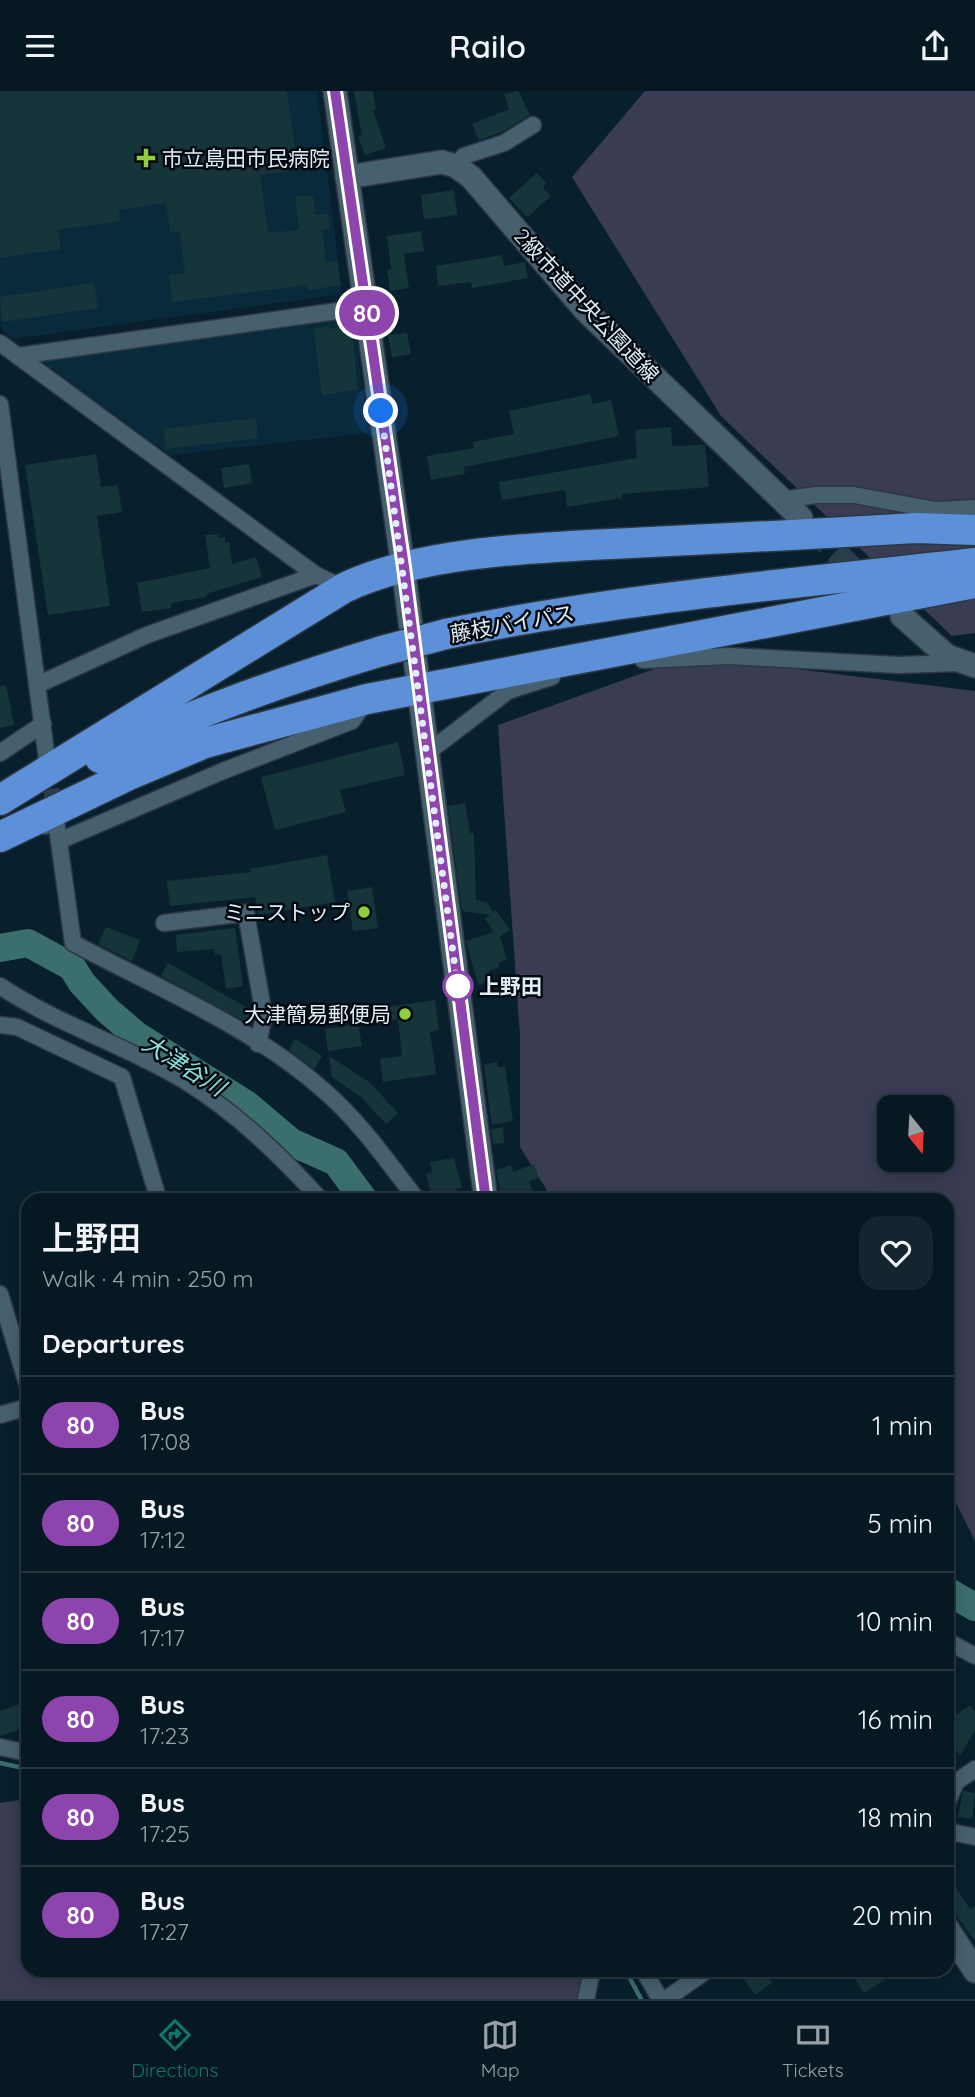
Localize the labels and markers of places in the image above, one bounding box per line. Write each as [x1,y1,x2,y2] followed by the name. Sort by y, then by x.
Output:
[162,145,330,171] place label: 市立島田市民病院
[136,148,156,168] marker: 市立島田市民病院
[224,899,350,925] place label: ミニストップ
[356,904,372,920] marker: ミニストップ
[443,971,473,1001] marker: 上野田
[479,973,542,999] place label: 上野田
[244,1001,391,1027] place label: 大津簡易郵便局
[397,1006,413,1022] marker: 大津簡易郵便局

